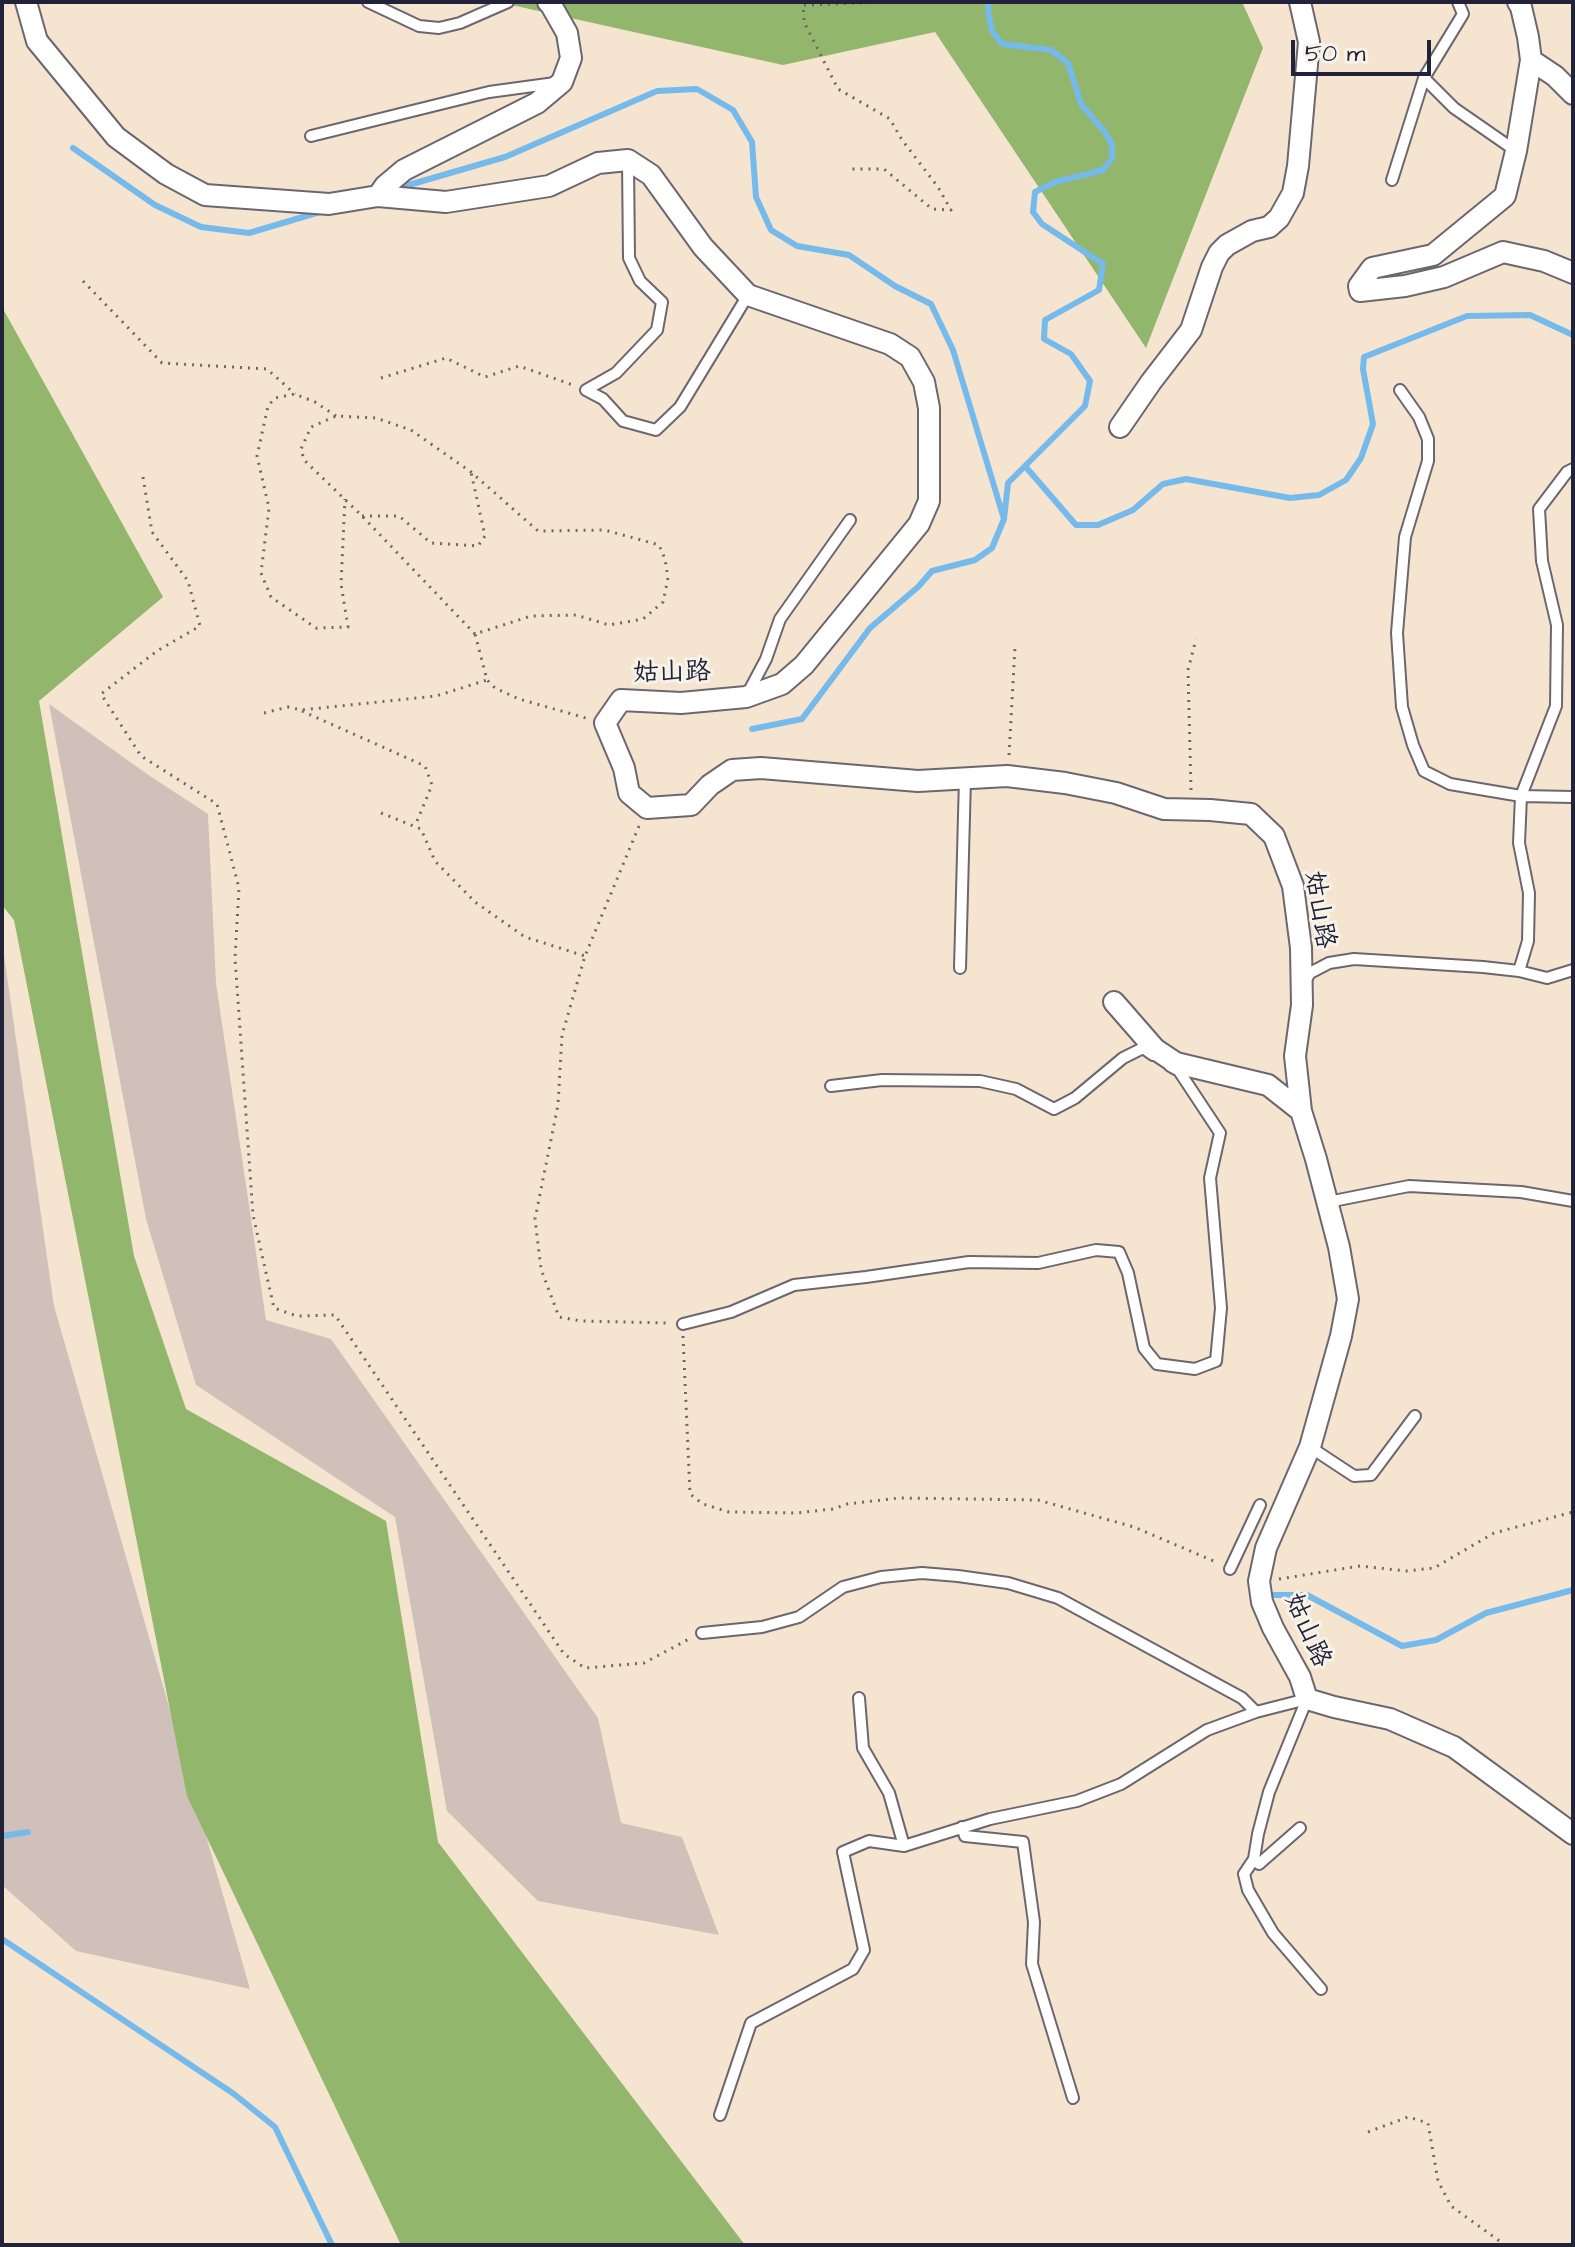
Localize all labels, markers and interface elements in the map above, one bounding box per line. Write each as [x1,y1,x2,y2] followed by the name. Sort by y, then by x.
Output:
[1295,24,1435,74] scale bar
[1305,37,1365,71] text: 50 m
[633,658,711,690] street label: 姑山路
[1296,869,1340,951] street label: 姑山路
[1276,1589,1336,1673] street label: 姑山路

